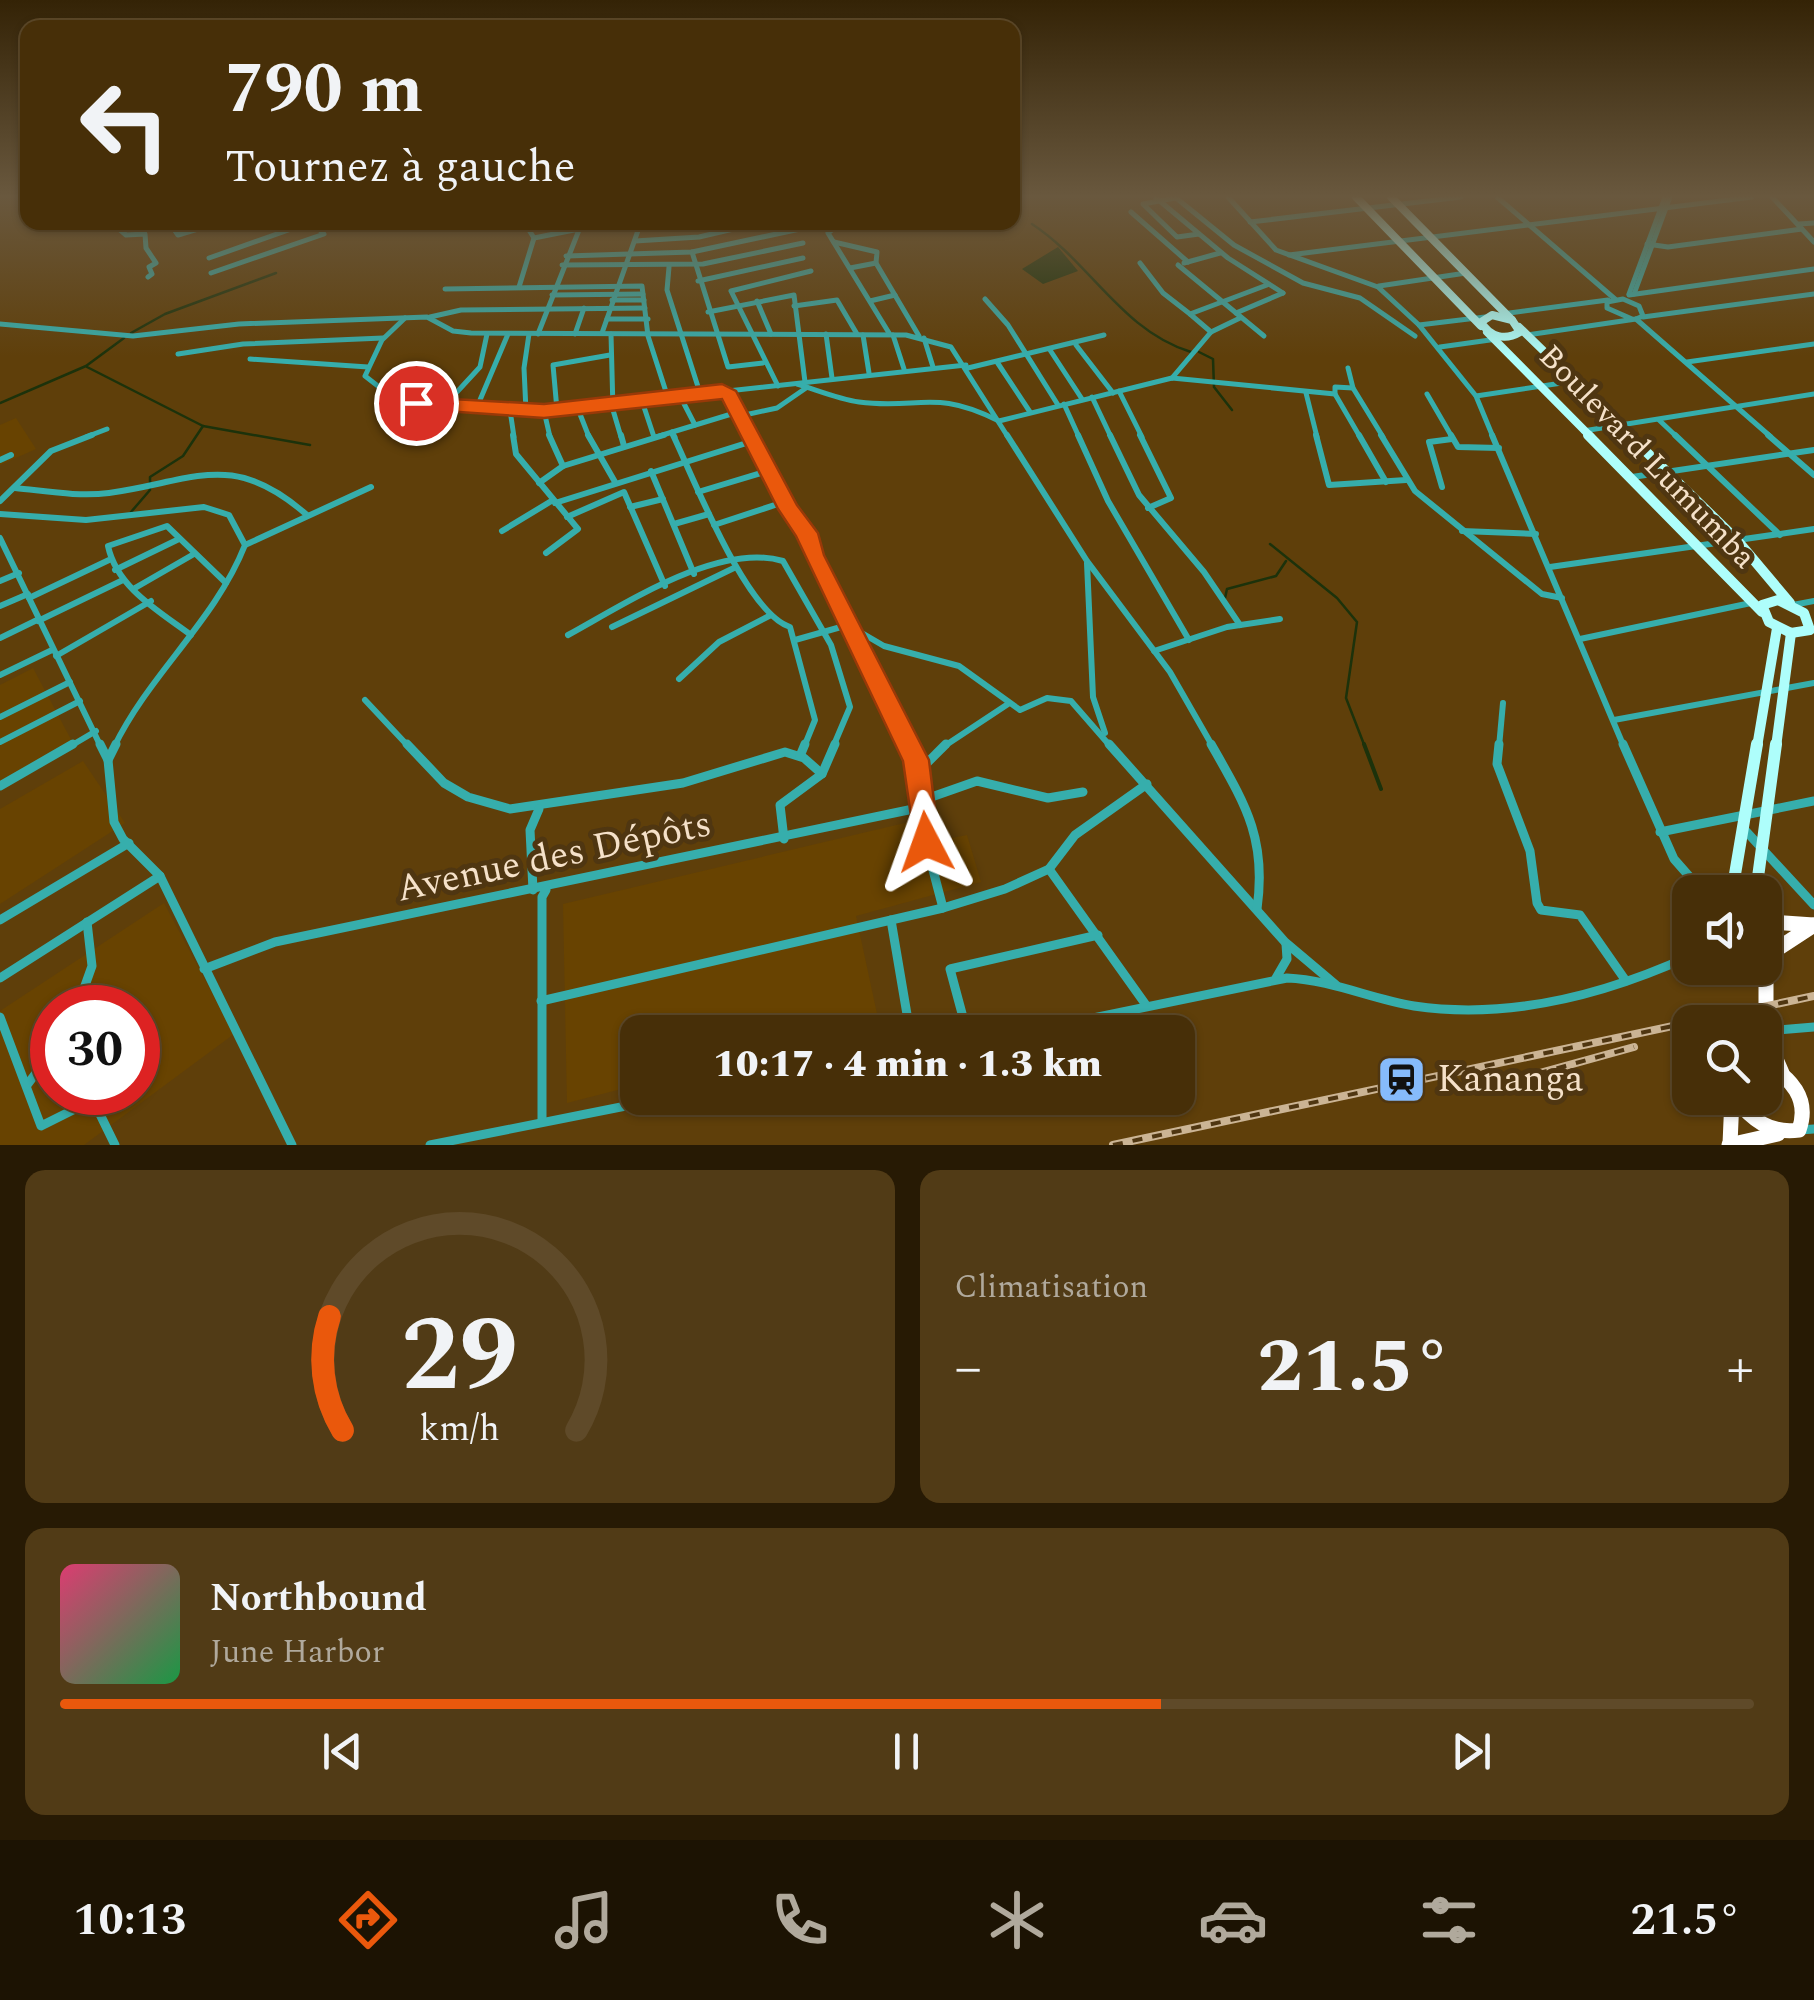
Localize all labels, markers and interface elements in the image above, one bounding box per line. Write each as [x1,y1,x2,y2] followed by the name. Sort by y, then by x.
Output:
[225,37,423,143] text: 790 m
[60,60,190,190] icon: left
[225,133,576,202] text: Tournez à gauche
[1527,334,1768,581] street label: Boulevard Lumumba
[374,361,459,446] pin
[389,376,444,431] icon: arrive
[874,790,978,894] position arrow
[391,795,717,919] street label: Avenue des Dépôts
[1672,875,1782,1115] map controls
[1672,875,1782,985] button: sound
[30,985,160,1115] speed limit sign: 30
[1672,1005,1782,1115] button: search
[713,1036,1102,1094] text: 10:17 · 4 min · 1.3 km
[1437,1051,1584,1109] place label: Kananga
[1376,1054,1428,1106] station icon: Kananga
[955,1263,1148,1312] text: Climatisation
[401,1278,518,1436] text: 29
[1257,1311,1451,1425] text: 21.5°
[955,1327,982,1410] text: −
[1726,1327,1754,1410] text: +
[420,1402,500,1457] text: km/h
[210,1570,427,1628] text: Northbound
[210,1628,385,1677] text: June Harbor
[315,1724,370,1779] icon: previous
[879,1724,934,1779] icon: pause
[1444,1724,1499,1779] icon: next
[333,1885,403,1955] icon: directions
[549,1885,619,1955] icon: music
[765,1885,835,1955] icon: phone
[982,1885,1052,1955] icon: climate
[1198,1885,1268,1955] icon: car
[1414,1885,1484,1955] icon: filters
[73,1886,186,1955] text: 10:13
[1631,1886,1741,1955] text: 21.5°

